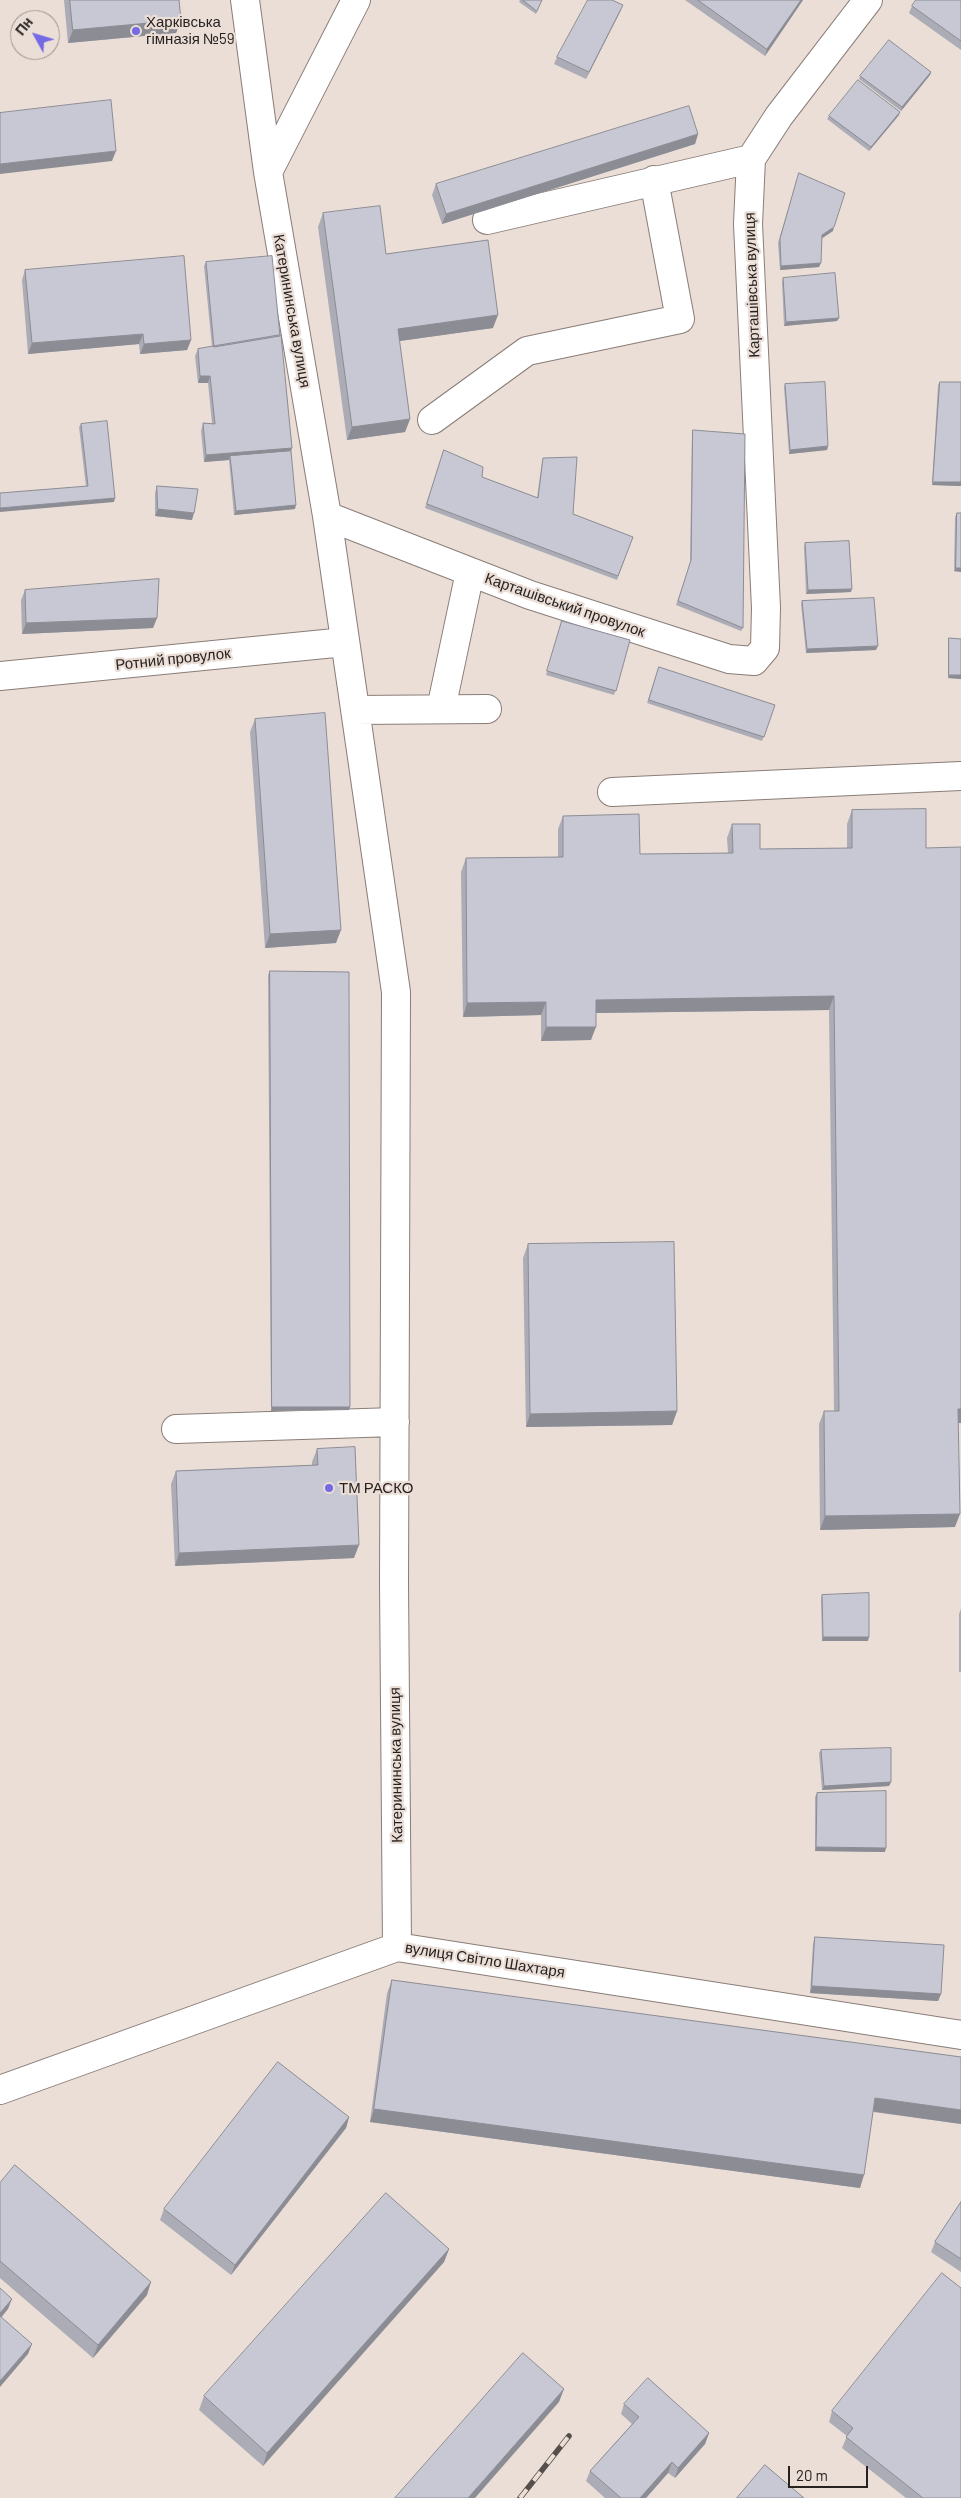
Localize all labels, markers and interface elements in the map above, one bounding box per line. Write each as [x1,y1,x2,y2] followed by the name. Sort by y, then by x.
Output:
[10,10,60,60] north arrow
[11,13,36,38] text: Пн
[146,13,235,48] place label: Харківська гімназія №59
[130,25,142,37] marker: Харківська гімназія №59
[740,212,764,358] street label: Карташівська вулиця
[270,233,314,389] street label: Катерининська вулиця
[482,569,648,641] street label: Карташівський провулок
[115,644,231,674] street label: Ротний провулок
[339,1479,413,1497] place label: ТМ РАСКО
[323,1482,335,1494] marker: ТМ РАСКО
[386,1687,406,1843] street label: Катерининська вулиця
[404,1938,566,1982] street label: вулиця Світло Шахтаря
[791,2456,871,2488] scale bar
[796,2466,828,2484] text: 20 m

